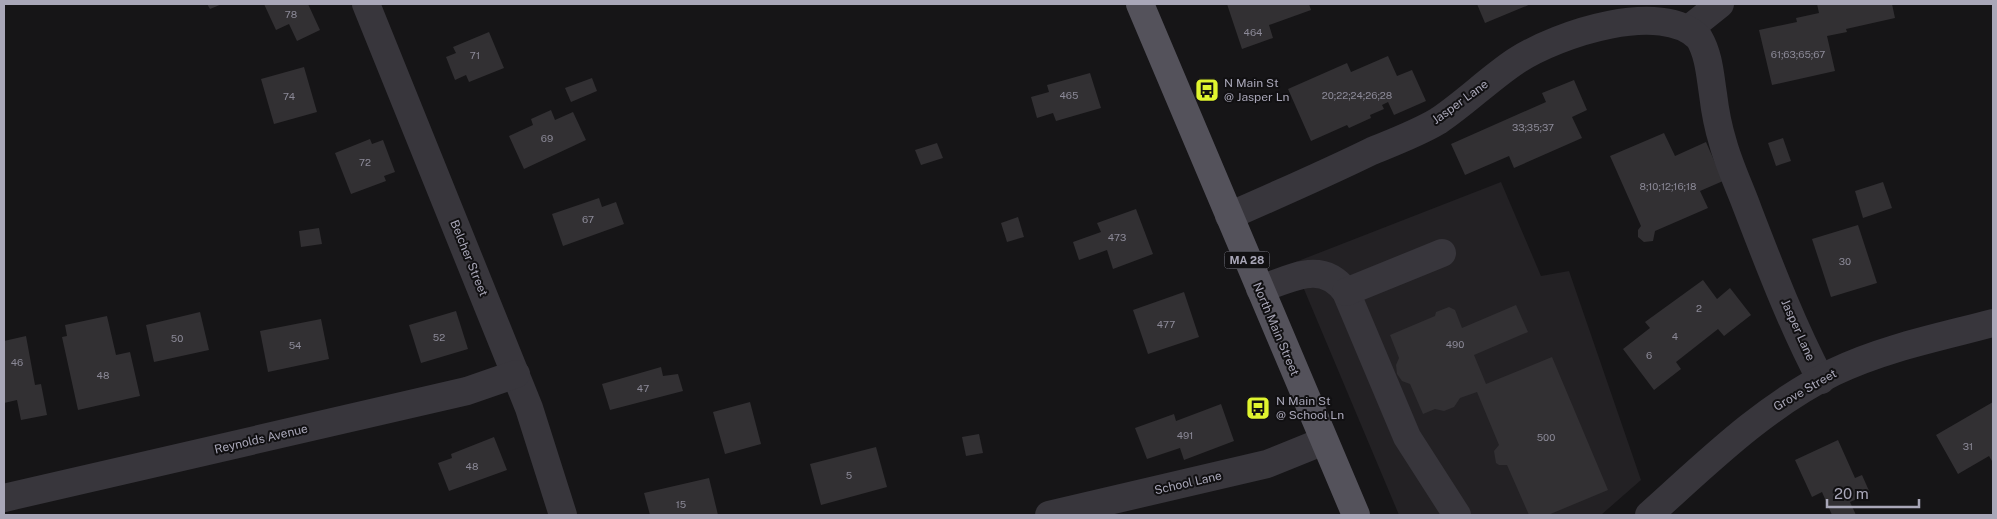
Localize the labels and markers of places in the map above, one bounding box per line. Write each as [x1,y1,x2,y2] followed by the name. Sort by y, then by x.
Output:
[1224,76,1290,104] place label: N Main St @ Jasper Ln
[1194,77,1220,103] bus stop icon: N Main St @ Jasper Ln
[1276,394,1344,422] place label: N Main St @ School Ln
[1245,395,1271,421] bus stop icon: N Main St @ School Ln

